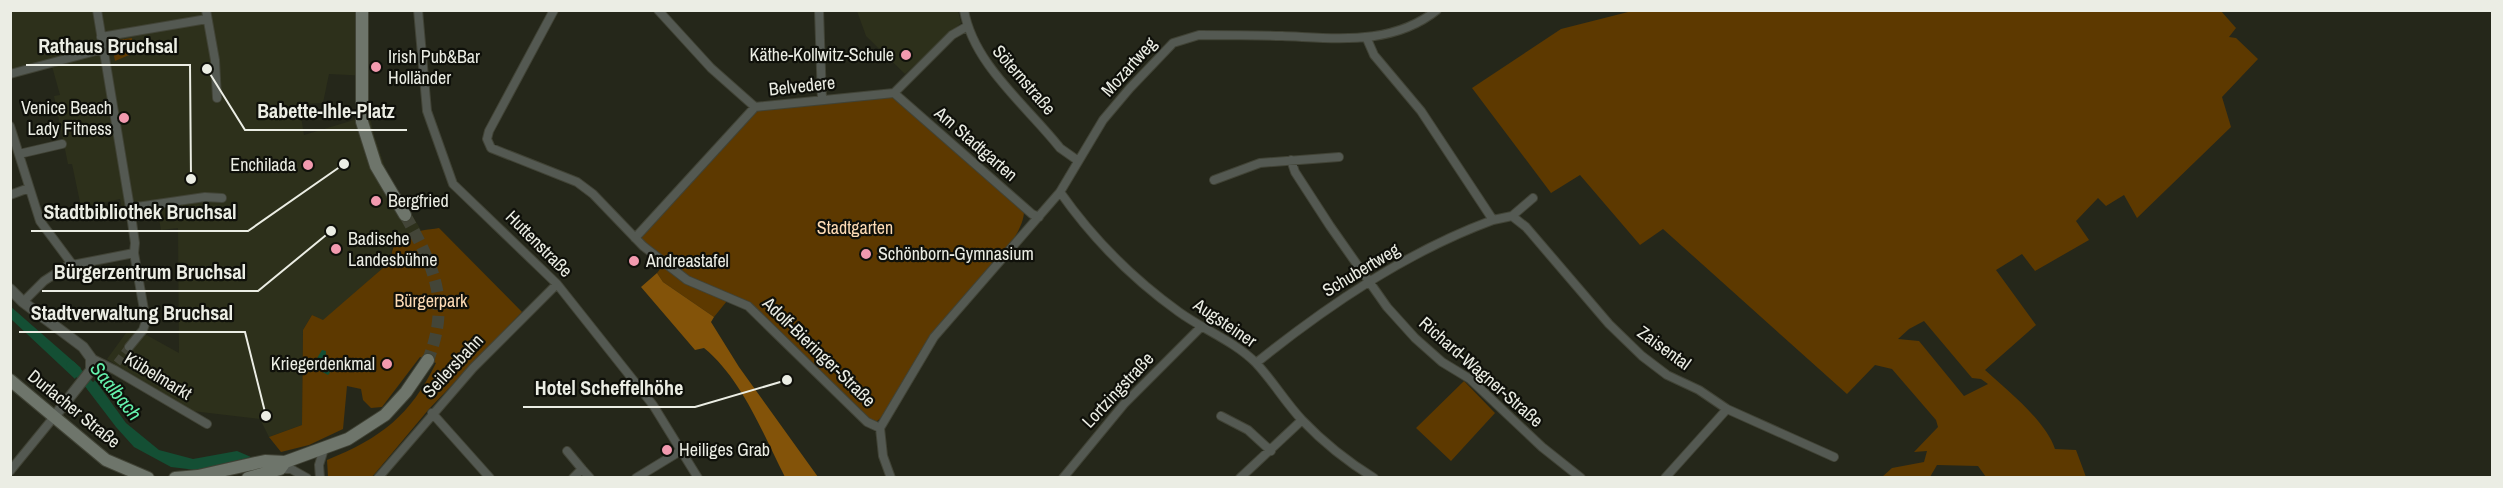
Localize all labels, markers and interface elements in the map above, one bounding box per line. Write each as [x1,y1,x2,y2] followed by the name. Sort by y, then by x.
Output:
[26,27,190,65] callout: Rathaus Bruchsal
[1095,31,1163,102] street label: Mozartweg
[38,32,178,59] text: Rathaus Bruchsal
[987,39,1062,120] street label: Söternstraße
[750,42,894,67] place label: Käthe-Kollwitz-Schule
[388,44,480,90] place label: Irish Pub&Bar Holländer
[899,48,913,62] marker: Käthe-Kollwitz-Schule
[369,60,383,74] marker: Irish Pub&Bar Holländer
[768,70,836,101] street label: Belvedere
[245,92,407,130] callout: Babette-Ihle-Platz
[21,95,112,141] place label: Venice Beach Lady Fitness
[257,97,395,124] text: Babette-Ihle-Platz
[929,100,1023,187] street label: Am Stadtgarten
[117,111,131,125] marker: Venice Beach Lady Fitness
[230,152,296,177] place label: Enchilada
[301,158,315,172] marker: Enchilada
[388,188,449,213] place label: Bergfried
[31,193,248,231] callout: Stadtbibliothek Bruchsal
[369,194,383,208] marker: Bergfried
[43,198,237,225] text: Stadtbibliothek Bruchsal
[500,205,578,283] street label: Huttenstraße
[817,215,893,240] park label: Stadtgarten
[348,226,437,272] place label: Badische Landesbühne
[1317,236,1405,302] street label: Schubertweg
[878,241,1034,266] place label: Schönborn-Gymnasium
[329,242,343,256] marker: Badische Landesbühne
[859,247,873,261] marker: Schönborn-Gymnasium
[645,248,729,273] place label: Andreastafel
[42,253,258,291] callout: Bürgerzentrum Bruchsal
[627,254,641,268] marker: Andreastafel
[54,258,246,285] text: Bürgerzentrum Bruchsal
[394,288,468,313] park label: Bürgerpark
[757,290,881,412] street label: Adolf-Bieringer-Straße
[1188,292,1262,353] street label: Augsteiner
[19,294,245,332] callout: Stadtverwaltung Bruchsal
[31,299,233,326] text: Stadtverwaltung Bruchsal
[1414,311,1549,433] street label: Richard-Wagner-Straße
[1632,320,1696,376] street label: Zaisental
[417,328,489,403] street label: Seilersbahn
[120,346,197,406] street label: Kübelmarkt
[1076,346,1159,433] street label: Lortzingstraße
[271,351,375,376] place label: Kriegerdenkmal
[84,356,148,426] water label: Saalbach
[380,357,394,371] marker: Kriegerdenkmal
[23,364,126,454] street label: Durlacher Straße
[523,369,695,407] callout: Hotel Scheffelhöhe
[535,374,683,401] text: Hotel Scheffelhöhe
[679,437,770,462] place label: Heiliges Grab
[660,443,674,457] marker: Heiliges Grab

